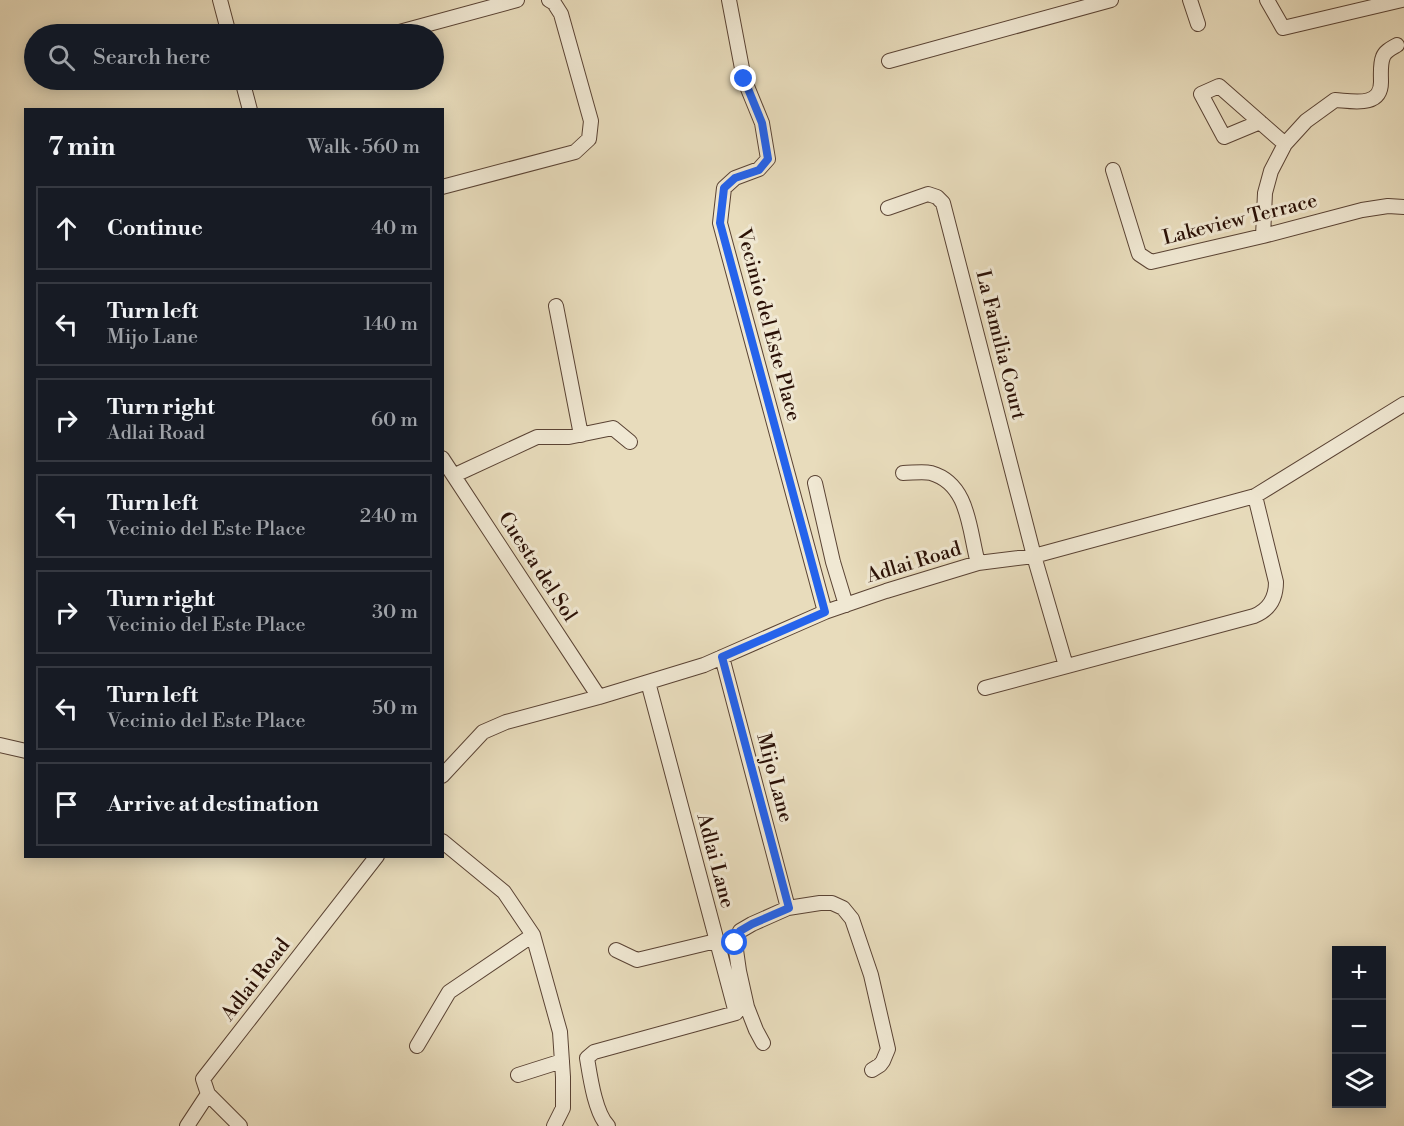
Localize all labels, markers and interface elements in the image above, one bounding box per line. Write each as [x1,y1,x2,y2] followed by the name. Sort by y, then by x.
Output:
[24,24,444,90] search box
[45,41,78,74] icon: search
[93,44,210,71] text: Search here
[730,65,756,91] route end
[48,131,115,163] text: 7 min
[307,135,420,160] text: Walk · 560 m
[1160,189,1320,251] street label: Lakeview Terrace
[50,212,83,245] icon: ahead
[107,215,203,242] text: Continue
[371,216,418,241] text: 40 m
[730,225,806,424] street label: Vecinio del Este Place
[969,268,1031,422] street label: La Familia Court
[107,298,198,325] text: Turn left
[50,308,83,341] icon: left
[363,312,418,337] text: 140 m
[107,325,198,350] text: Mijo Lane
[107,394,215,421] text: Turn right
[50,404,83,437] icon: right
[371,408,418,433] text: 60 m
[107,421,205,446] text: Adlai Road
[107,490,198,517] text: Turn left
[50,500,83,533] icon: left
[360,504,418,529] text: 240 m
[492,507,582,627] street label: Cuesta del Sol
[107,517,306,542] text: Vecinio del Este Place
[863,537,965,590] street label: Adlai Road
[107,586,215,613] text: Turn right
[50,596,83,629] icon: right
[372,600,418,625] text: 30 m
[107,613,306,638] text: Vecinio del Este Place
[107,682,198,709] text: Turn left
[50,692,83,725] icon: left
[372,696,418,721] text: 50 m
[107,709,306,734] text: Vecinio del Este Place
[750,731,798,825] street label: Mijo Lane
[50,788,83,821] icon: arrive
[107,791,319,818] text: Arrive at destination
[690,810,740,911] street label: Adlai Lane
[721,929,747,955] route start
[215,933,296,1027] street label: Adlai Road
[1332,946,1386,1108] map controls
[1332,946,1386,1000] button: +
[1332,1000,1386,1054] button: −
[1332,1054,1386,1108] button: layers

